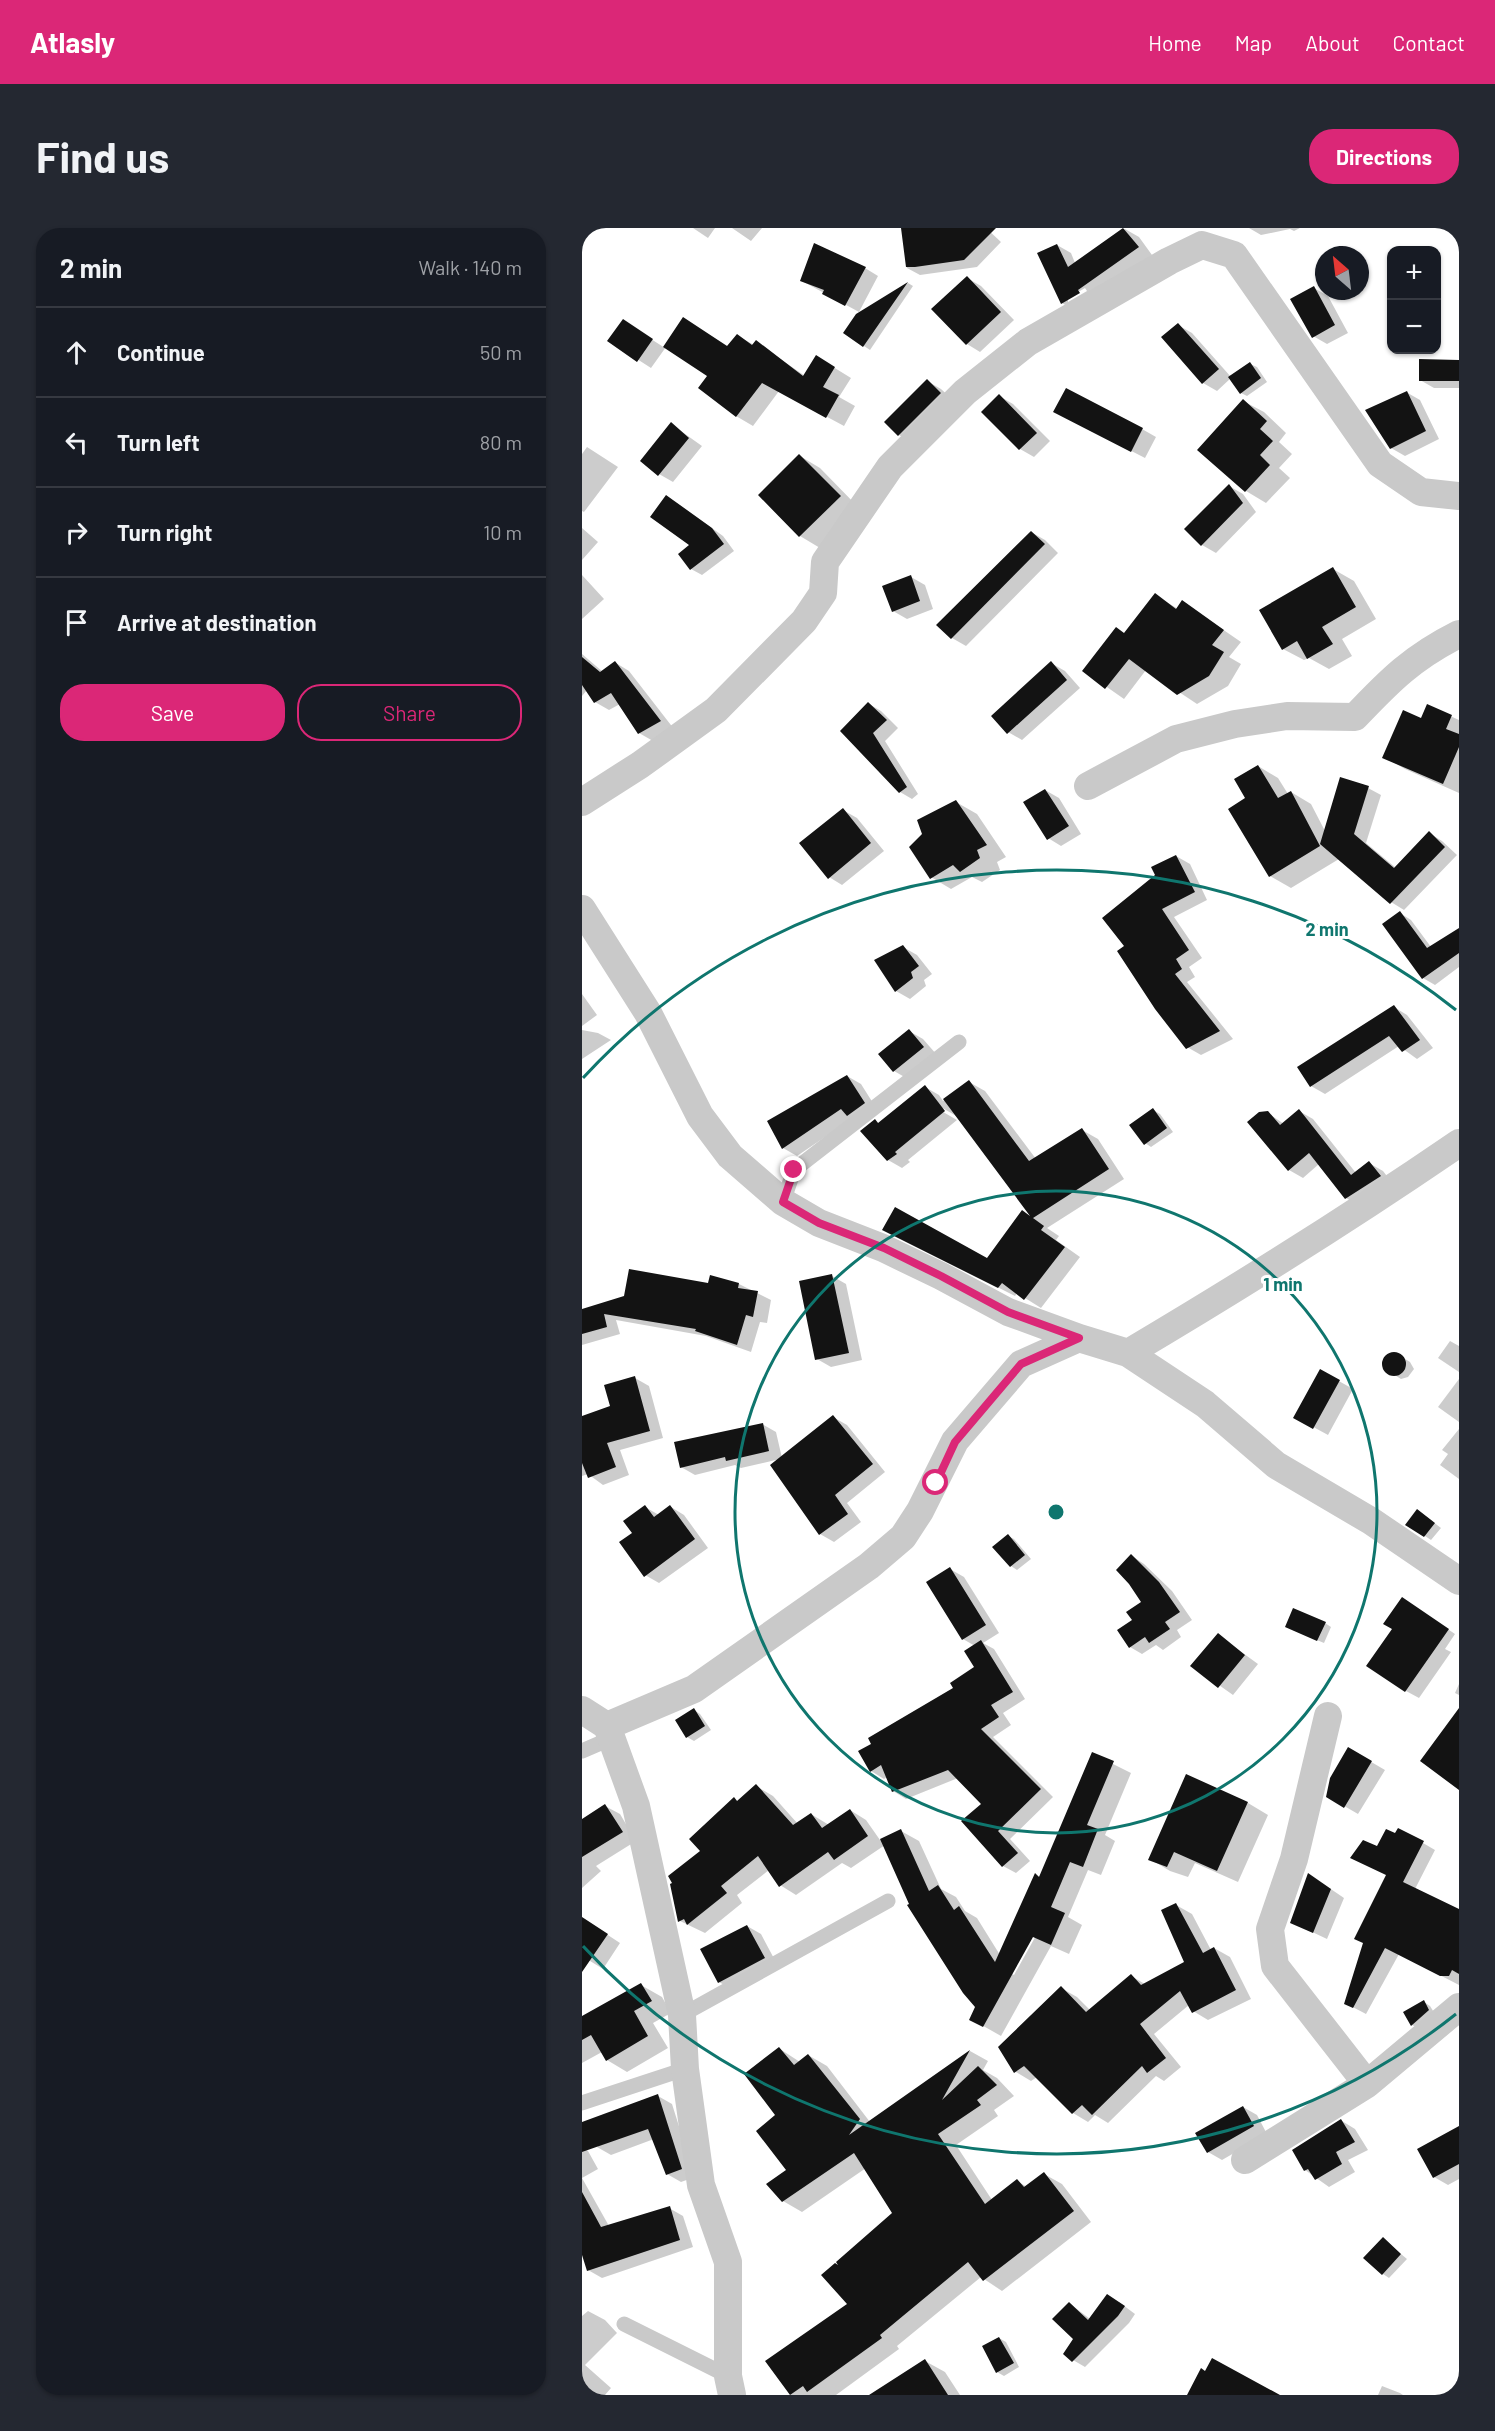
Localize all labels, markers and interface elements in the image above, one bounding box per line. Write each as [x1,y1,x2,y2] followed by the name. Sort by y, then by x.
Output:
[30,25,115,59] text: Atlasly
[1148,30,1202,55] text: Home
[1235,30,1272,55] text: Map
[1305,30,1360,55] text: About
[1393,30,1465,55] text: Contact
[1309,129,1459,184] button: Directions
[36,131,169,181] text: Find us
[1315,246,1369,300] north arrow
[1387,246,1441,354] map controls
[1387,246,1441,300] button: +
[60,252,122,283] text: 2 min
[418,255,522,279] text: Walk · 140 m
[1387,300,1441,354] button: −
[60,336,93,369] icon: ahead
[117,339,205,365] text: Continue
[480,340,522,364] text: 50 m
[60,426,93,459] icon: left
[117,429,200,455] text: Turn left
[480,430,522,454] text: 80 m
[60,516,93,549] icon: right
[117,519,212,545] text: Turn right
[483,520,522,544] text: 10 m
[60,606,93,639] icon: arrive
[117,609,316,635] text: Arrive at destination
[60,684,285,741] button: Save
[297,684,522,741] button: Share
[1305,918,1349,940] text: 2 min
[780,1156,806,1182] route end
[1263,1273,1303,1295] text: 1 min
[922,1469,948,1495] route start
[1046,1502,1066,1522] centre of rings

